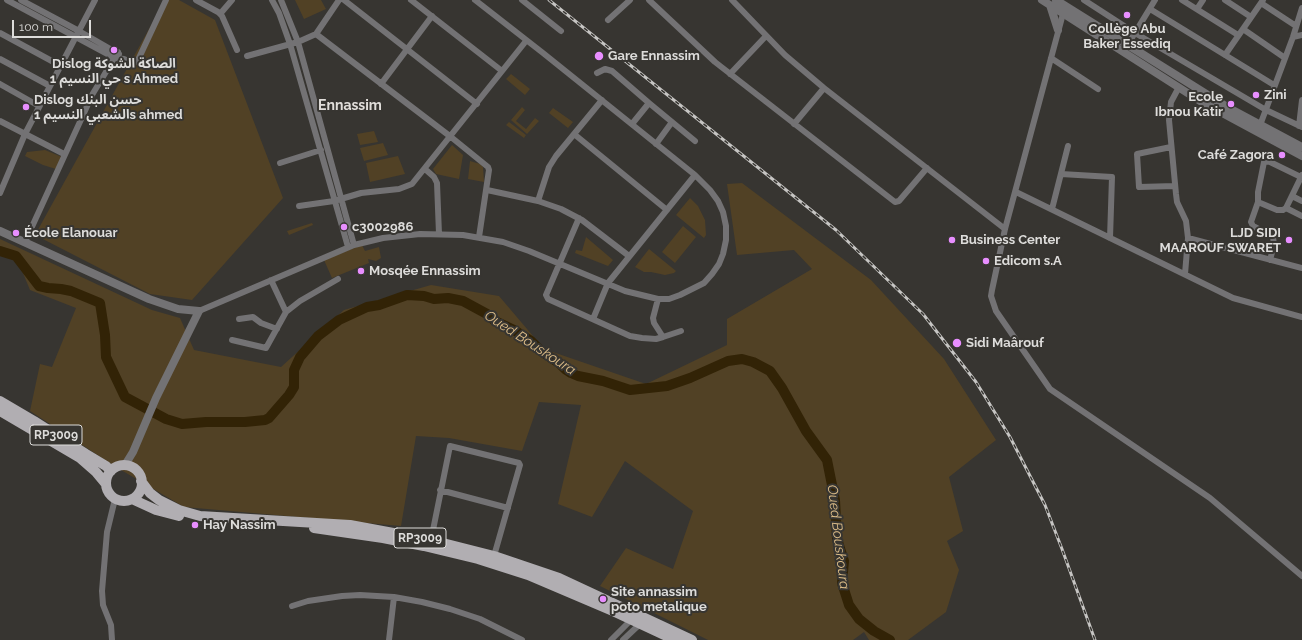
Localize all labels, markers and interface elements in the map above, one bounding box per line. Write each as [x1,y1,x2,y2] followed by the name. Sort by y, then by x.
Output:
[1122,10,1132,20] marker: Collège Abu Baker Essediq
[14,12,93,38] scale bar
[19,20,53,34] text: 100 m
[1083,21,1171,52] place label: Collège Abu Baker Essediq
[109,45,119,55] marker: Dislog الصاكة الشوكة حي النسيم 1 s Ahmed
[608,48,700,64] place label: Gare Ennassim
[593,50,605,62] marker: Gare Ennassim
[50,56,178,87] place label: Dislog الصاكة الشوكة حي النسيم 1 s Ahmed
[1264,87,1287,103] place label: Zini
[1155,89,1223,120] place label: Ecole Ibnou Katir
[1251,90,1261,100] marker: Zini
[34,92,183,123] place label: Dislog حسن البنك الشعبي النسيم 1s ahmed
[318,98,382,114] district label: Ennassim
[1226,99,1236,109] marker: Ecole Ibnou Katir
[21,102,31,112] marker: Dislog حسن البنك الشعبي النسيم 1s ahmed
[1198,147,1274,163] place label: Café Zagora
[1277,150,1287,160] marker: Café Zagora
[352,219,413,235] place label: c3002986
[339,222,349,232] marker: c3002986
[24,225,118,241] place label: École Elanouar
[1160,225,1281,256] place label: LJD SIDI MAAROUF SWARET
[11,228,21,238] marker: École Elanouar
[960,232,1060,248] place label: Business Center
[947,235,957,245] marker: Business Center
[1284,235,1294,245] marker: LJD SIDI MAAROUF SWARET
[994,253,1062,269] place label: Edicom s.A
[981,256,991,266] marker: Edicom s.A
[369,263,481,279] place label: Mosqée Ennassim
[356,266,366,276] marker: Mosqée Ennassim
[481,307,579,379] water label: Oued Bouskoura
[966,335,1044,351] place label: Sidi Maârouf
[951,337,963,349] marker: Sidi Maârouf
[30,425,82,445] road number: RP3009
[823,484,853,590] water label: Oued Bouskoura
[203,517,276,533] place label: Hay Nassim
[190,520,200,530] marker: Hay Nassim
[394,528,446,548] road number: RP3009
[611,584,707,615] place label: Site annassim poto metalique
[598,594,608,604] marker: Site annassim poto metalique

